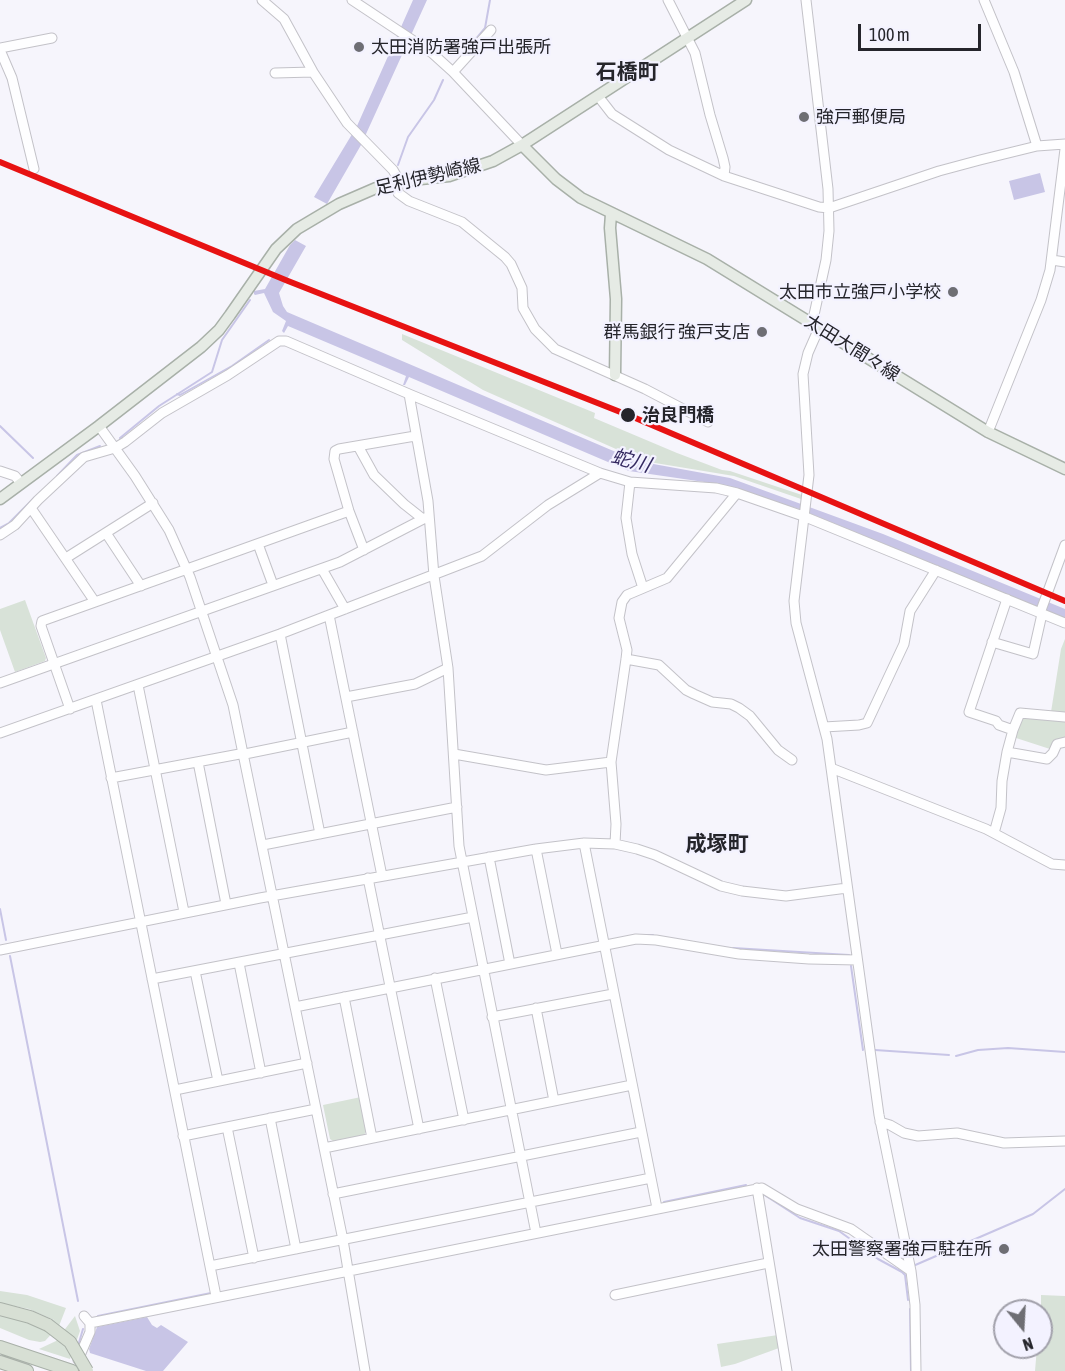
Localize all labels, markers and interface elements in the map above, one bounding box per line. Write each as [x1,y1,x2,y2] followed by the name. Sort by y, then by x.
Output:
[861,12,984,50] scale bar
[869,24,910,45] text: 100 m
[371,36,551,58] place label: 太田消防署強戸出張所
[352,40,366,54] marker: 太田消防署強戸出張所
[596,59,658,85] district label: 石橋町
[816,106,906,128] place label: 強戸郵便局
[797,110,811,124] marker: 強戸郵便局
[373,154,483,200] street label: 足利伊勢崎線
[779,281,941,303] place label: 太田市立強戸小学校
[946,285,960,299] marker: 太田市立強戸小学校
[800,310,904,386] street label: 太田大間々線
[604,321,750,343] place label: 群馬銀行 強戸支店
[755,325,769,339] marker: 群馬銀行 強戸支店
[642,404,714,426] place label: 治良門橋
[619,406,637,424] marker: 治良門橋
[609,444,653,478] water label: 蛇川
[686,831,748,857] district label: 成塚町
[812,1238,992,1260] place label: 太田警察署強戸駐在所
[997,1242,1011,1256] marker: 太田警察署強戸駐在所
[993,1299,1053,1359] north arrow
[1021,1334,1035,1354] text: N

